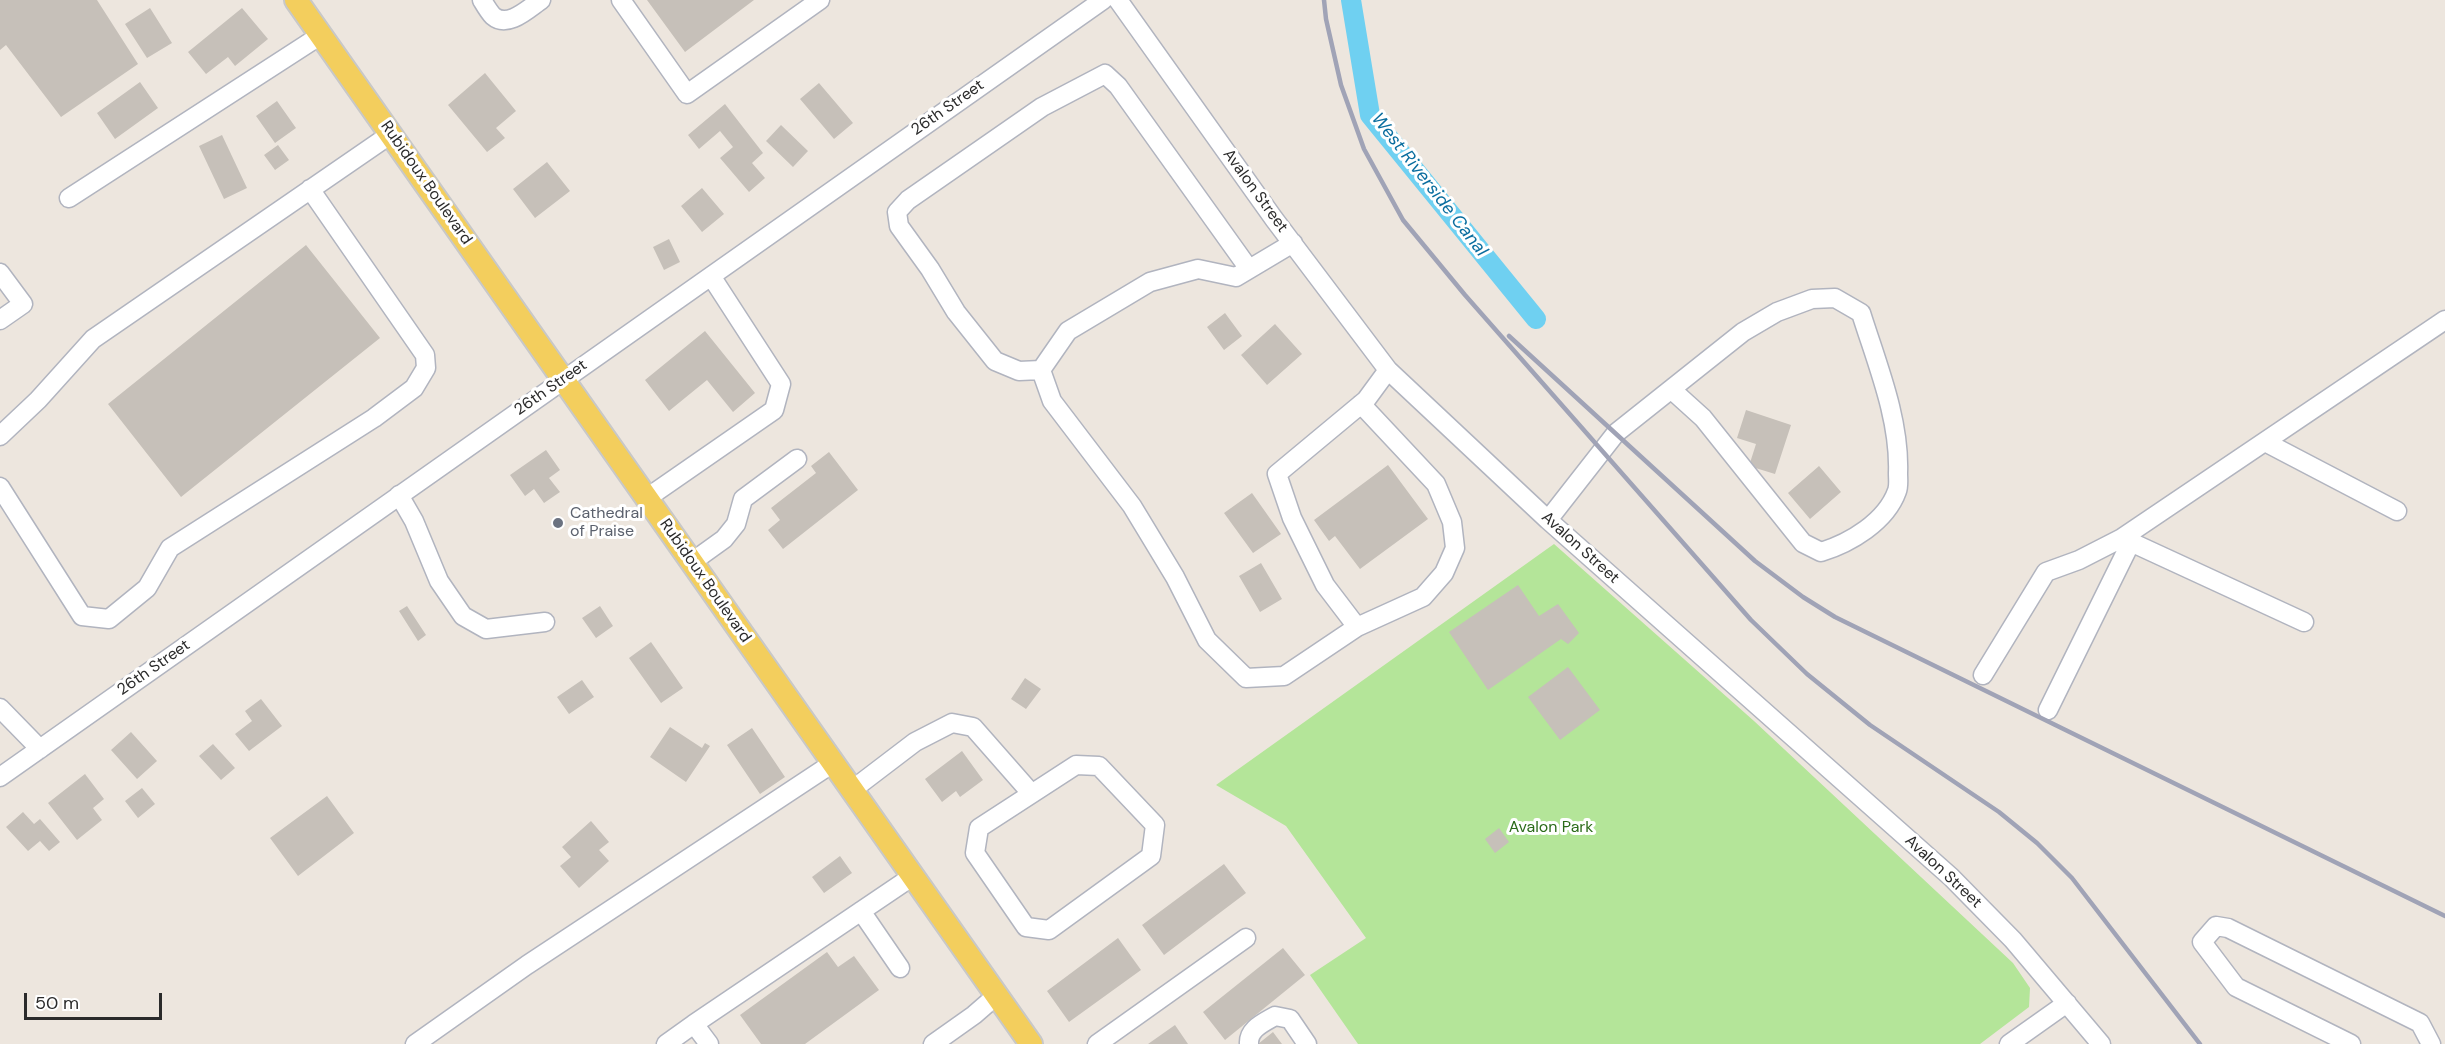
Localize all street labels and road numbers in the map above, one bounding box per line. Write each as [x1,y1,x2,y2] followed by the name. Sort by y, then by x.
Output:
[908,76,988,140] street label: 26th Street
[376,118,476,248] street label: Rubidoux Boulevard
[1218,146,1292,236] street label: Avalon Street
[511,356,591,420] street label: 26th Street
[1537,508,1623,588] street label: Avalon Street
[655,516,755,646] street label: Rubidoux Boulevard
[114,636,194,700] street label: 26th Street
[1900,831,1986,913] street label: Avalon Street

